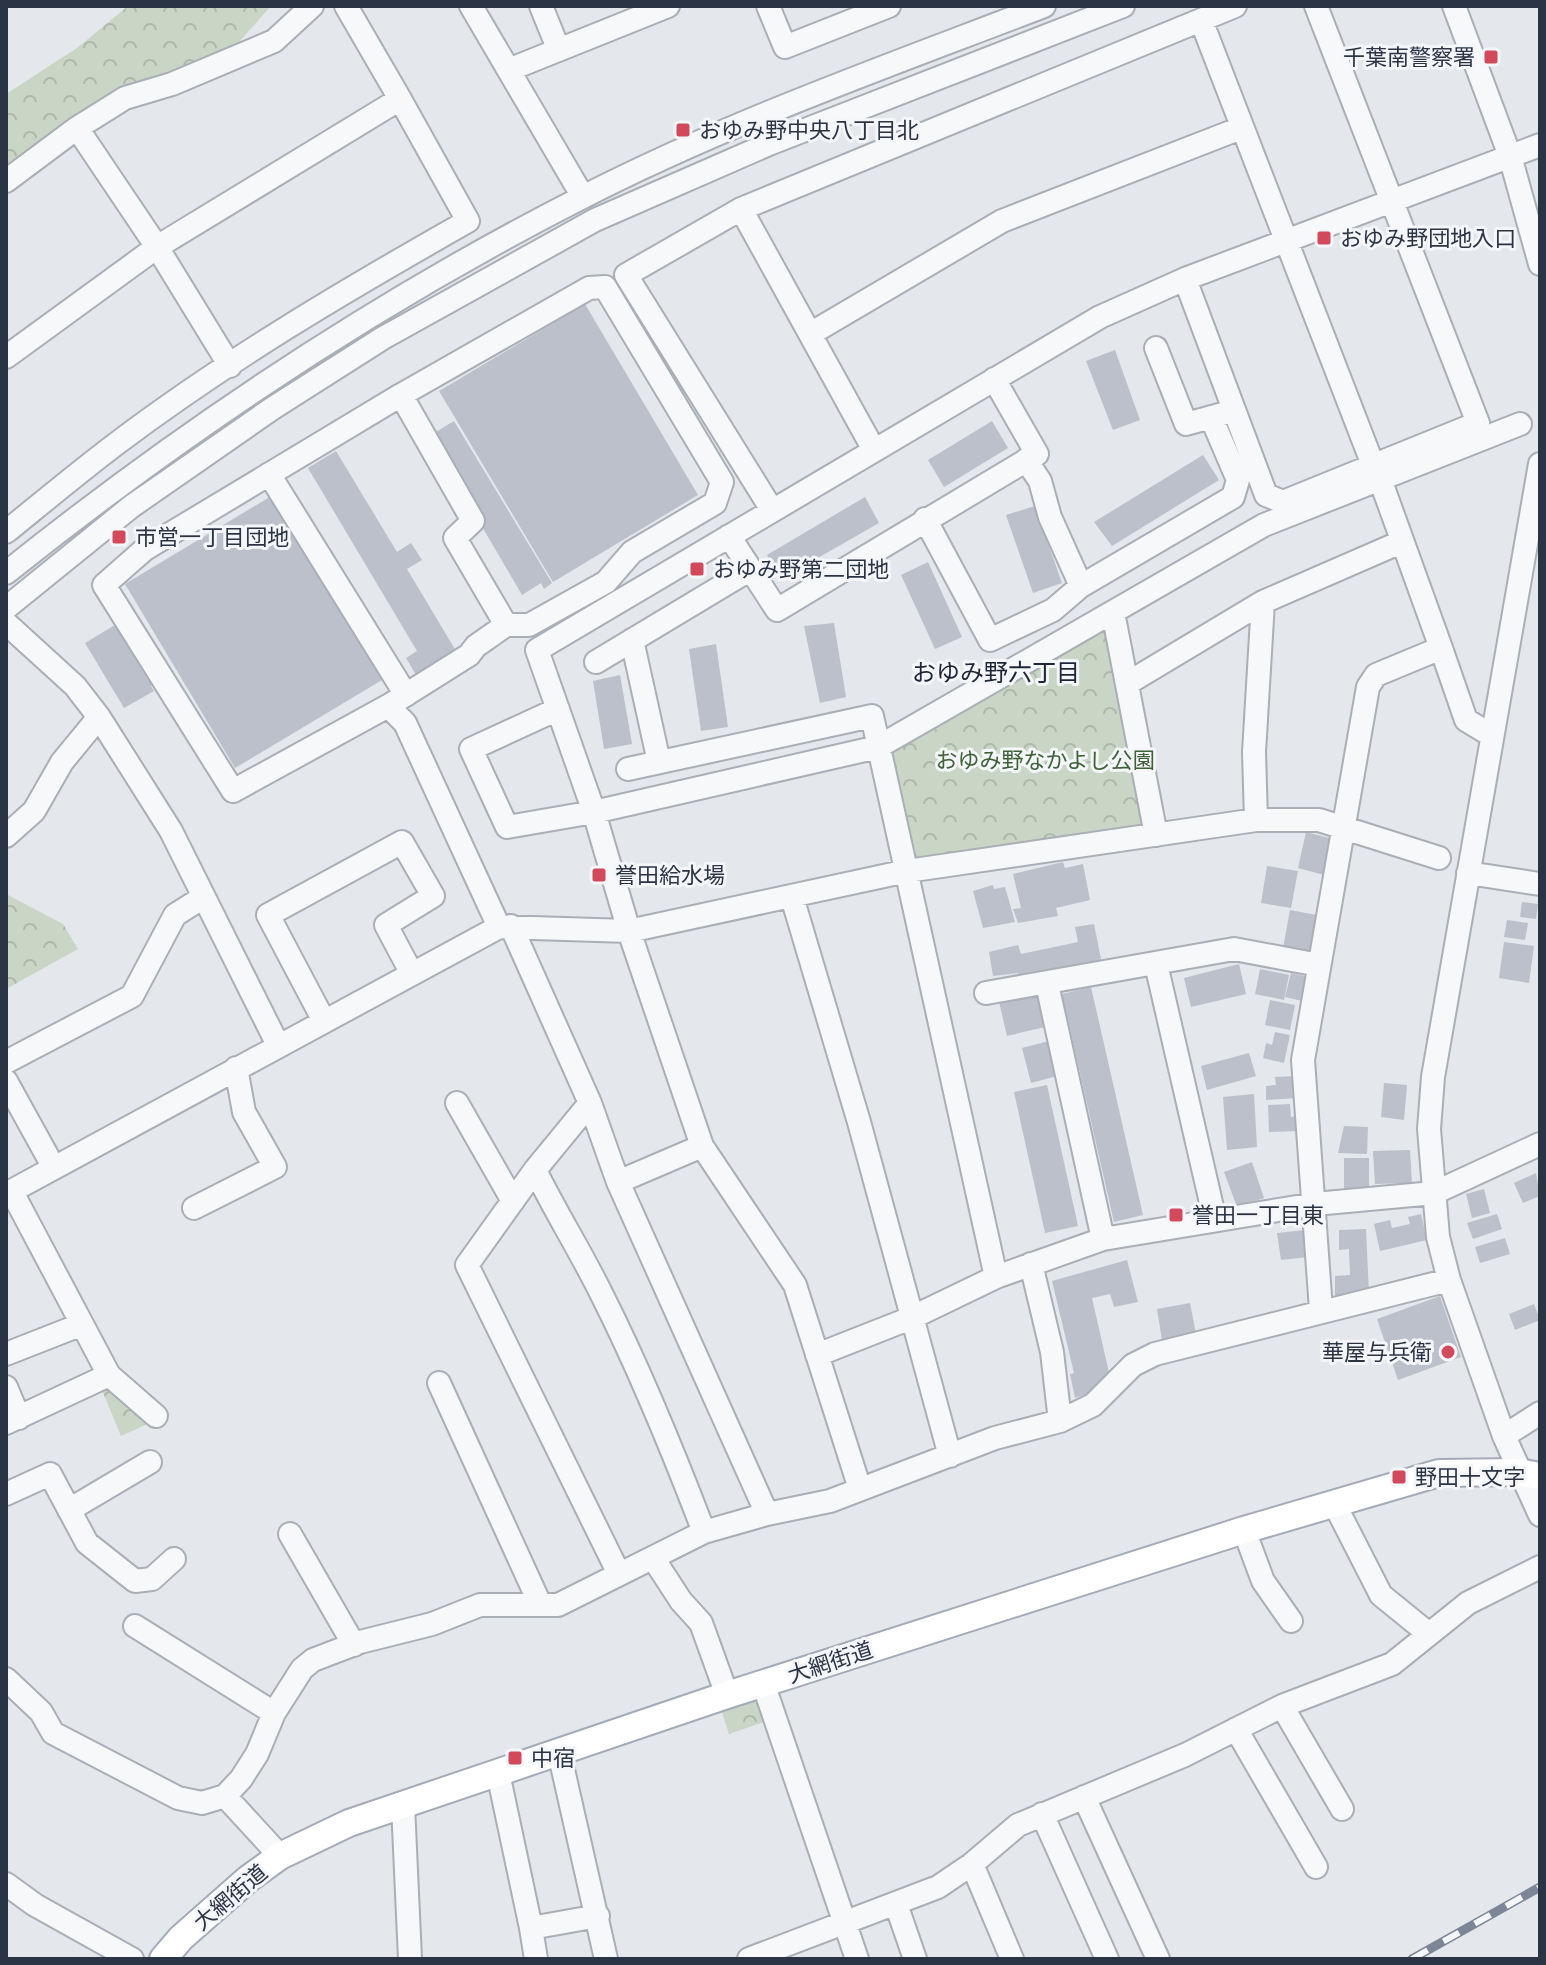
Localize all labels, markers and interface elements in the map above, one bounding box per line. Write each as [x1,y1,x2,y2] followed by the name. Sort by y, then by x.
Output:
[1343,43,1475,73] place label: 千葉南警察署
[1482,48,1500,66] marker: 千葉南警察署
[699,116,919,146] place label: おゆみ野中央八丁目北
[674,121,692,139] marker: おゆみ野中央八丁目北
[1340,224,1516,254] place label: おゆみ野団地入口
[1315,229,1333,247] marker: おゆみ野団地入口
[135,523,289,553] place label: 市営一丁目団地
[110,528,128,546] marker: 市営一丁目団地
[713,555,889,585] place label: おゆみ野第二団地
[688,560,706,578] marker: おゆみ野第二団地
[912,657,1080,689] district label: おゆみ野六丁目
[936,746,1154,776] park label: おゆみ野なかよし公園
[615,861,725,891] place label: 誉田給水場
[590,866,608,884] marker: 誉田給水場
[1192,1201,1324,1231] place label: 誉田一丁目東
[1167,1206,1185,1224] marker: 誉田一丁目東
[1322,1338,1432,1368] place label: 華屋与兵衛
[1439,1343,1457,1361] marker: 華屋与兵衛
[1415,1463,1525,1493] place label: 野田十文字
[1390,1468,1408,1486] marker: 野田十文字
[784,1635,877,1691] street label: 大網街道
[531,1744,575,1774] place label: 中宿
[506,1749,524,1767] marker: 中宿
[187,1858,274,1938] street label: 大網街道

